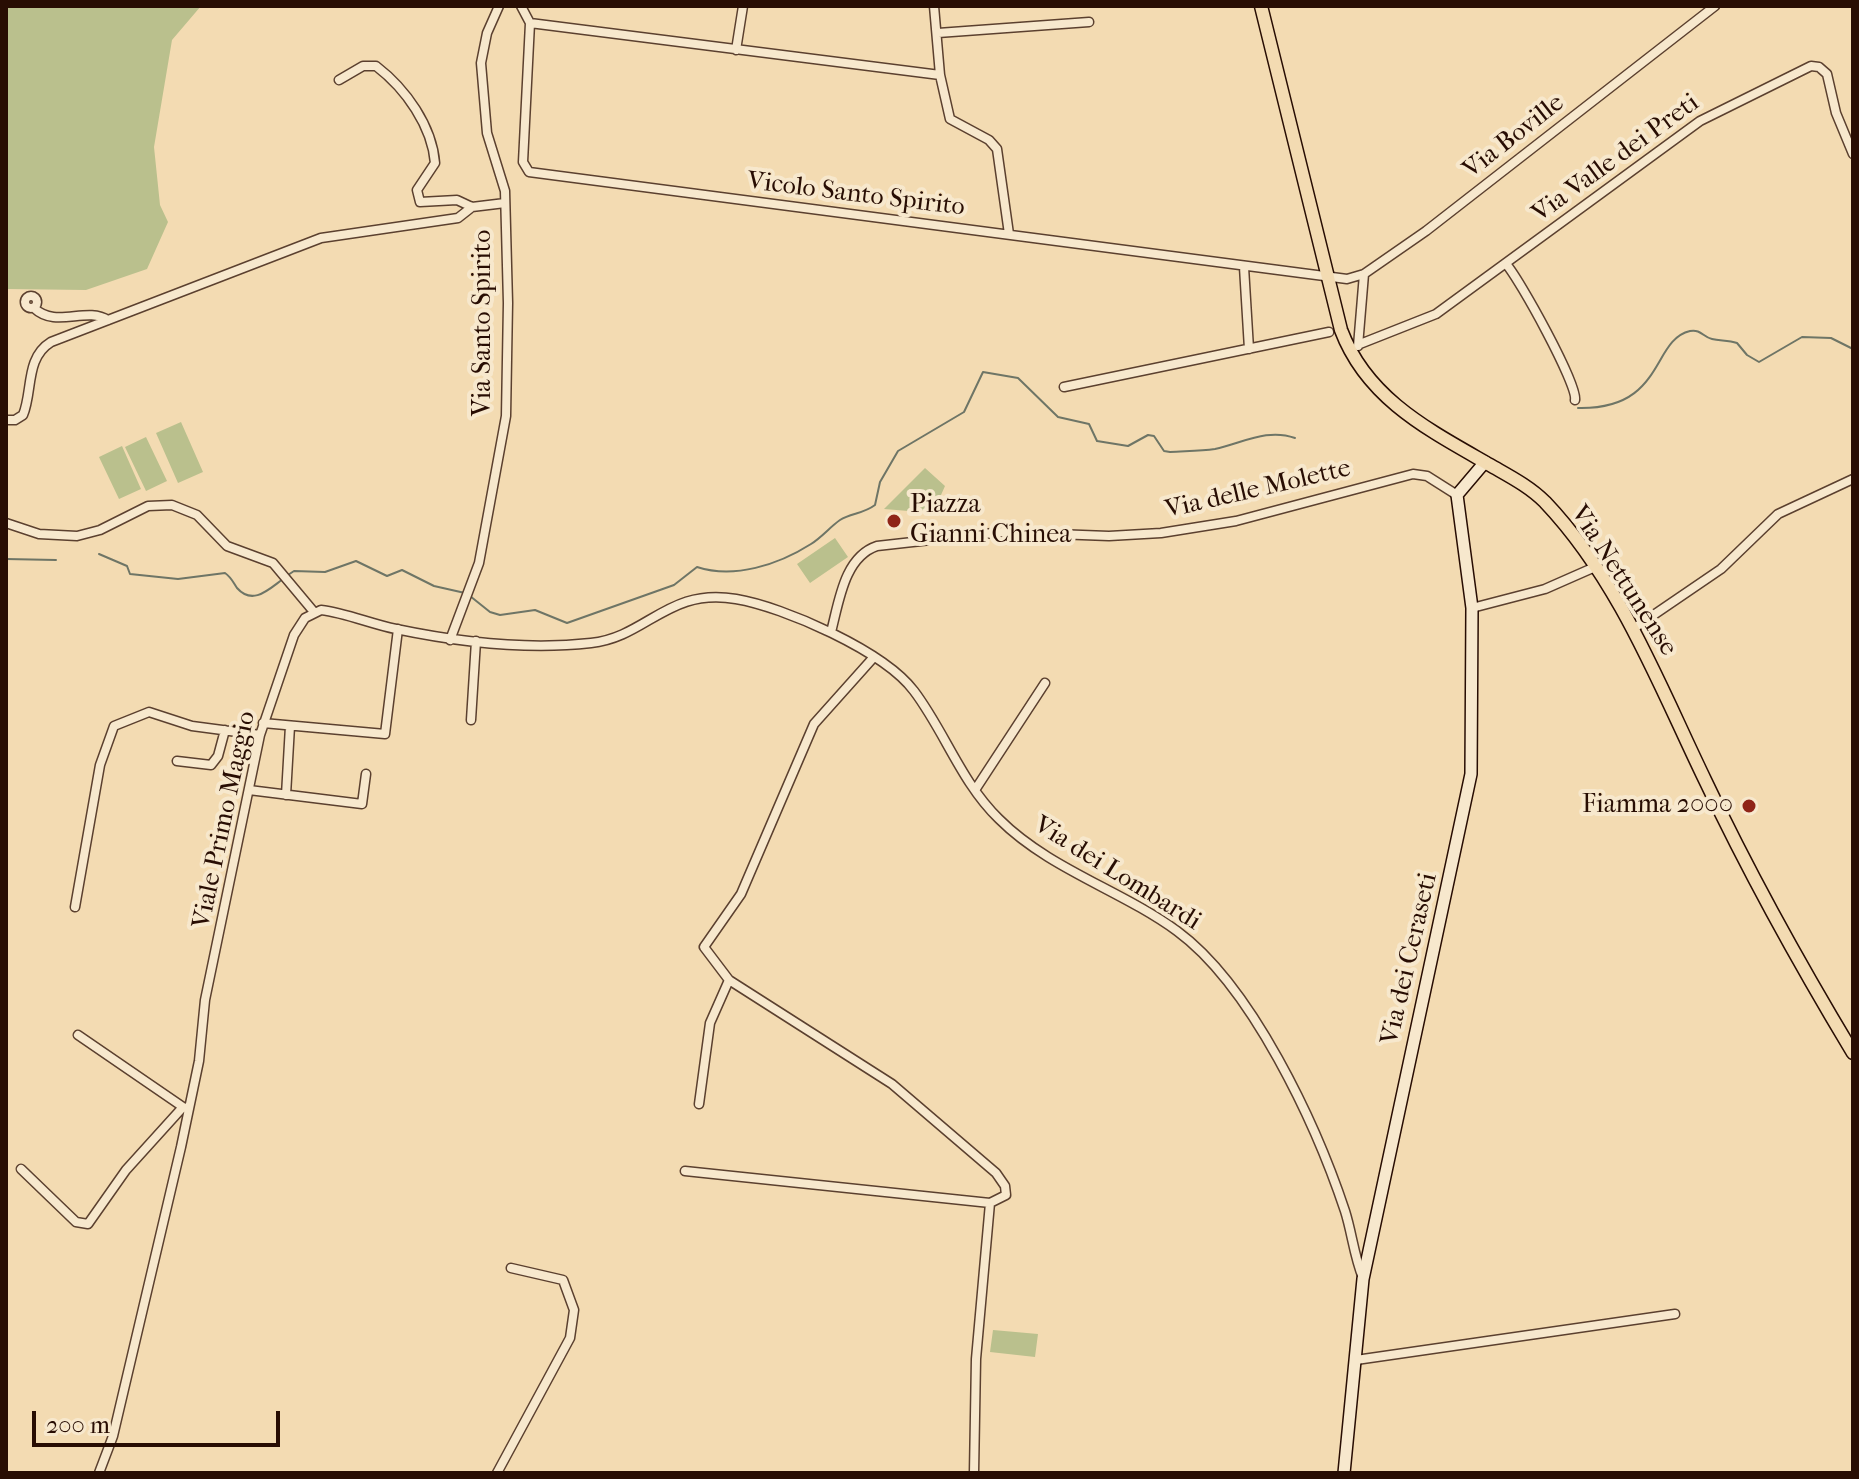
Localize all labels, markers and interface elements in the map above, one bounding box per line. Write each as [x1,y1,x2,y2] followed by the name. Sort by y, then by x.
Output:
[1457,88,1571,186] street label: Via Boville
[1526,88,1706,230] street label: Via Valle dei Preti
[745,166,967,224] street label: Vicolo Santo Spirito
[468,230,500,416] street label: Via Santo Spirito
[1162,453,1354,527] street label: Via delle Molette
[910,490,1071,552] place label: Piazza Gianni Chinea
[1563,500,1683,662] street label: Via Nettunense
[885,512,903,530] marker: Piazza Gianni Chinea
[187,709,263,931] street label: Viale Primo Maggio
[1582,790,1733,822] place label: Fiamma 2000
[1740,797,1758,815] marker: Fiamma 2000
[1028,810,1206,938] street label: Via dei Lombardi
[1375,870,1445,1048] street label: Via dei Ceraseti
[36,1395,284,1445] scale bar
[46,1411,110,1439] text: 200 m

